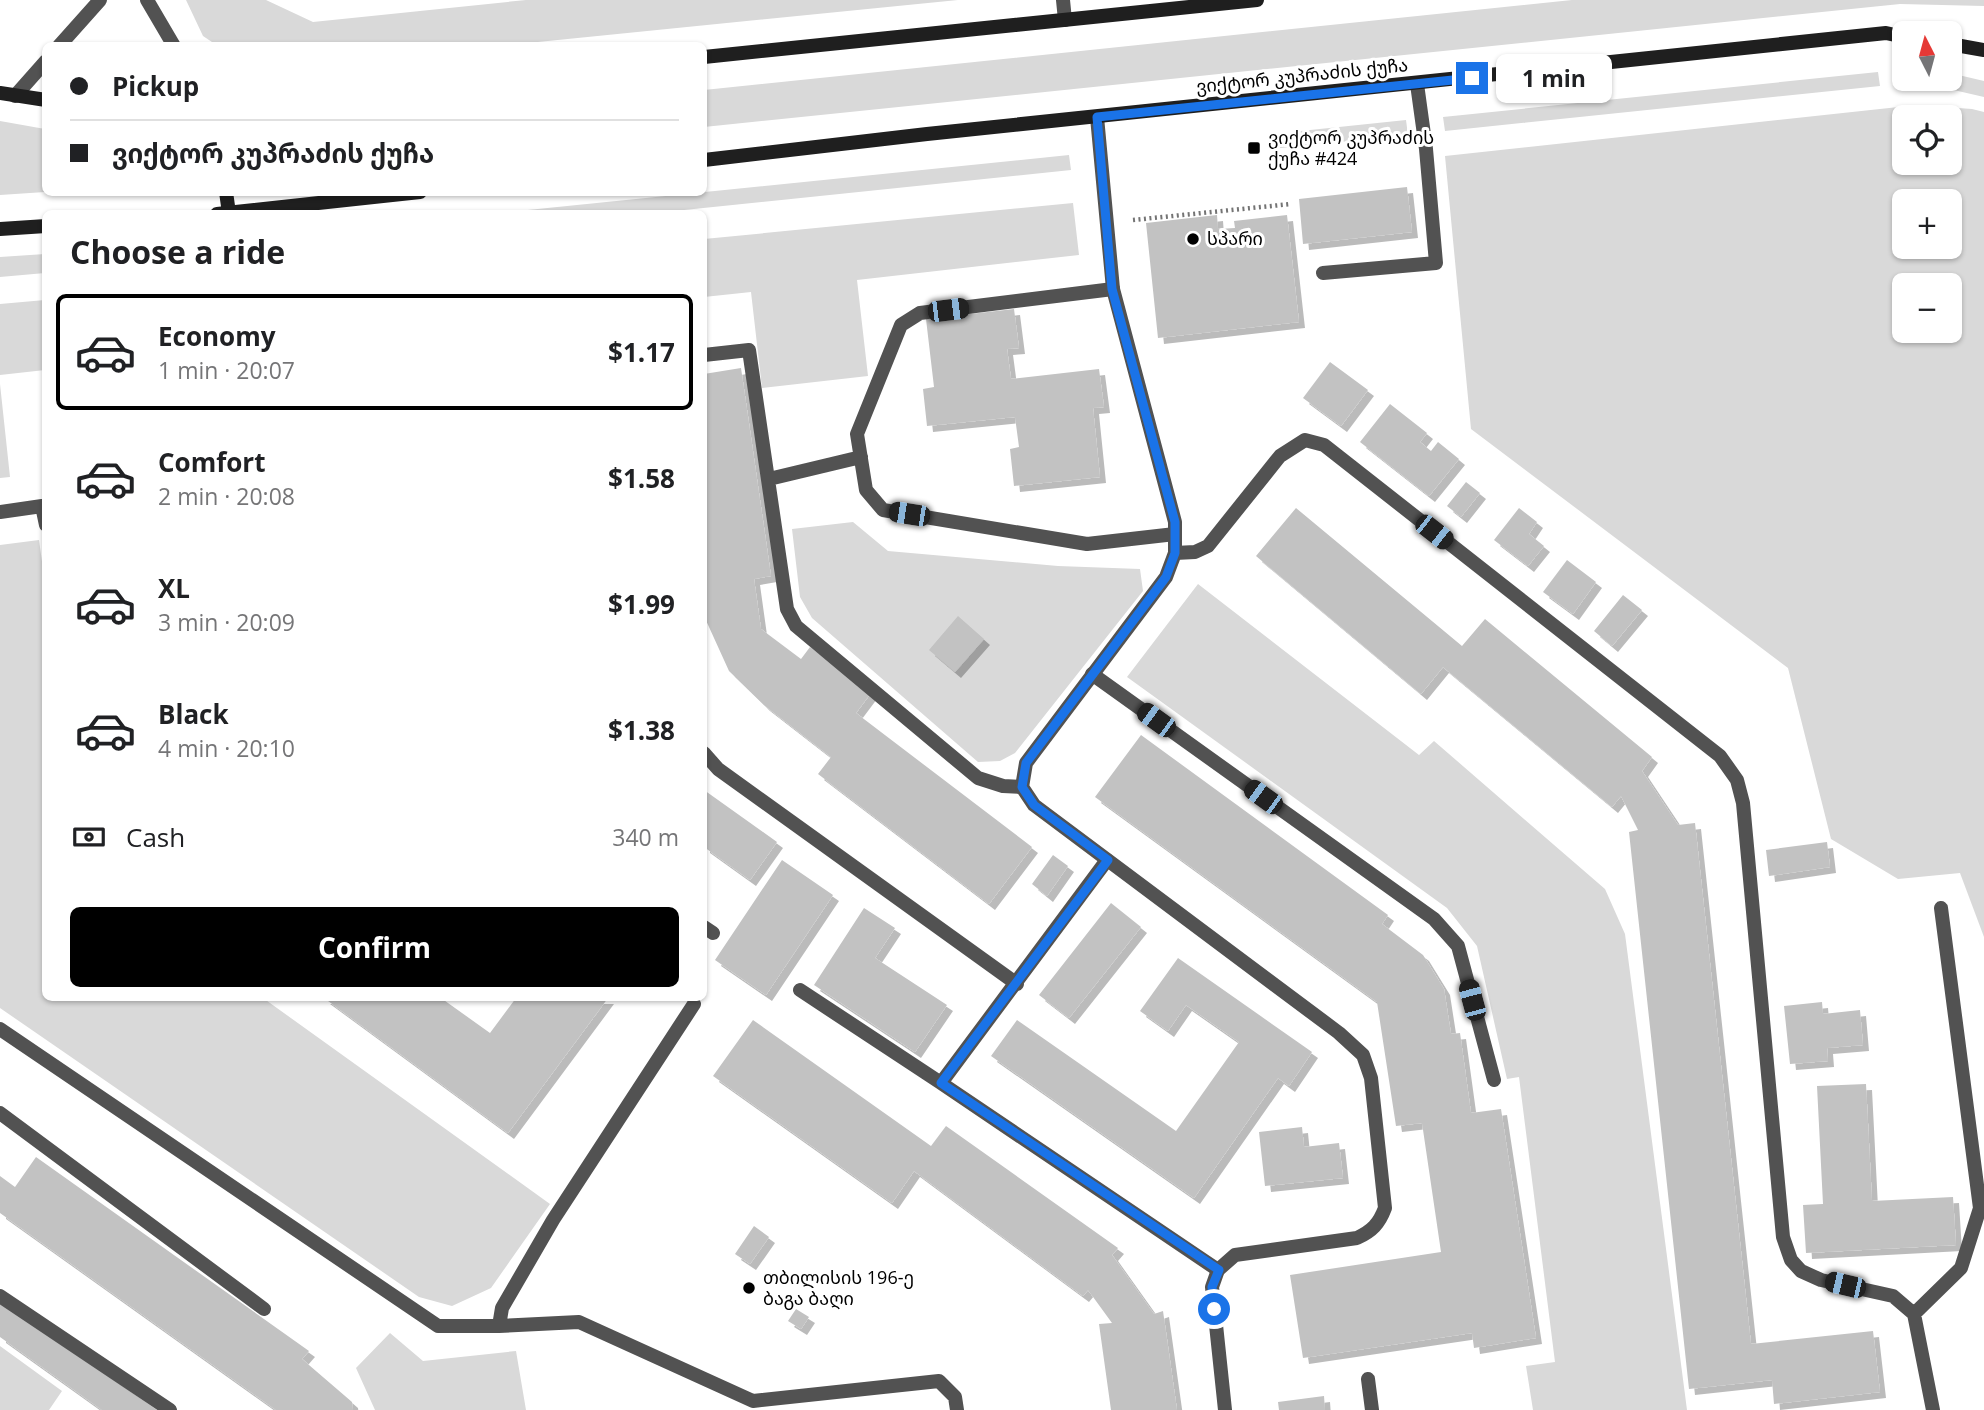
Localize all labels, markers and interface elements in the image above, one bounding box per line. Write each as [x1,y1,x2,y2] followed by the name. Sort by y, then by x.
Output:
[1892,21,1962,91] north arrow
[1892,21,1962,343] map controls
[1195,52,1409,98] street label: ვიქტორ კუპრაძის ქუჩა
[1496,54,1612,102] callout: 1 min
[1456,62,1488,94] route end
[1522,62,1586,94] text: 1 min
[112,68,199,104] text: Pickup
[1892,105,1962,175] button: locate
[1268,125,1434,170] place label: ვიქტორ კუპრაძის ქუჩა #424
[112,135,434,171] text: ვიქტორ კუპრაძის ქუჩა
[1246,140,1262,156] marker: ვიქტორ კუპრაძის ქუჩა #424
[1892,189,1962,259] button: +
[1207,226,1263,250] place label: სპარი
[70,230,285,273] text: Choose a ride
[1185,231,1201,247] marker: სპარი
[1892,273,1962,343] button: −
[926,297,971,323] car
[158,318,276,354] text: Economy
[74,321,137,384] icon: car
[608,334,675,370] text: $1.17
[158,354,295,386] text: 1 min · 20:07
[158,444,265,480] text: Comfort
[74,447,137,510] icon: car
[608,460,675,496] text: $1.58
[158,480,295,512] text: 2 min · 20:08
[887,500,932,528] car
[1411,511,1458,553] car
[158,570,190,606] text: XL
[74,573,137,636] icon: car
[608,586,675,622] text: $1.99
[158,606,295,638] text: 3 min · 20:09
[158,696,229,732] text: Black
[74,699,137,762] icon: car
[1133,699,1180,741] car
[608,712,675,748] text: $1.38
[158,732,295,764] text: 4 min · 20:10
[1240,776,1287,818] car
[70,818,108,856] icon: cash
[126,819,185,855] text: Cash
[612,821,679,853] text: 340 m
[70,907,679,987] button: Confirm
[1457,977,1488,1023] car
[763,1265,914,1310] place label: თბილისის 196-ე ბაგა ბაღი
[1823,1270,1868,1300] car
[741,1280,757,1296] marker: თბილისის 196-ე ბაგა ბაღი
[1198,1293,1230,1325] route start

